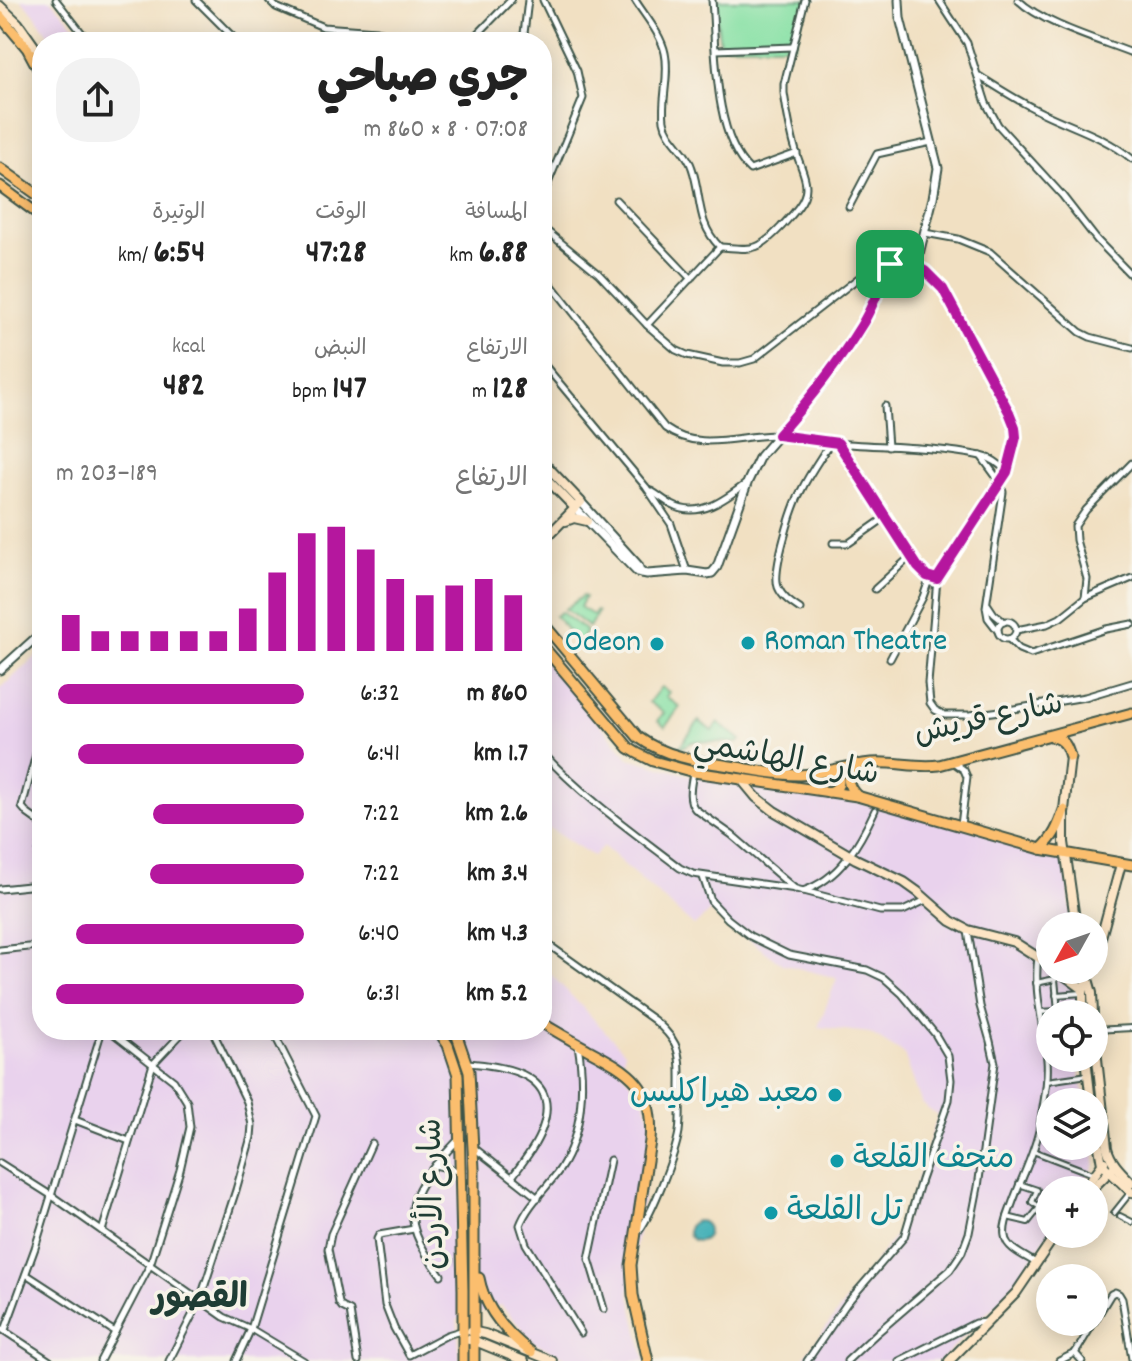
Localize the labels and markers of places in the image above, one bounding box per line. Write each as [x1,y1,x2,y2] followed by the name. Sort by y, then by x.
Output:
[856,230,924,298] pin
[764,620,947,666] place label: Roman Theatre
[565,621,641,667] place label: Odeon
[739,634,757,652] marker: Roman Theatre
[648,635,666,653] marker: Odeon
[630,1072,819,1118] place label: معبد هيراكليس
[826,1086,844,1104] marker: معبد هيراكليس
[853,1138,1014,1184] place label: متحف القلعة
[828,1152,846,1170] marker: متحف القلعة
[787,1190,903,1236] place label: تل القلعة
[762,1204,780,1222] marker: تل القلعة

